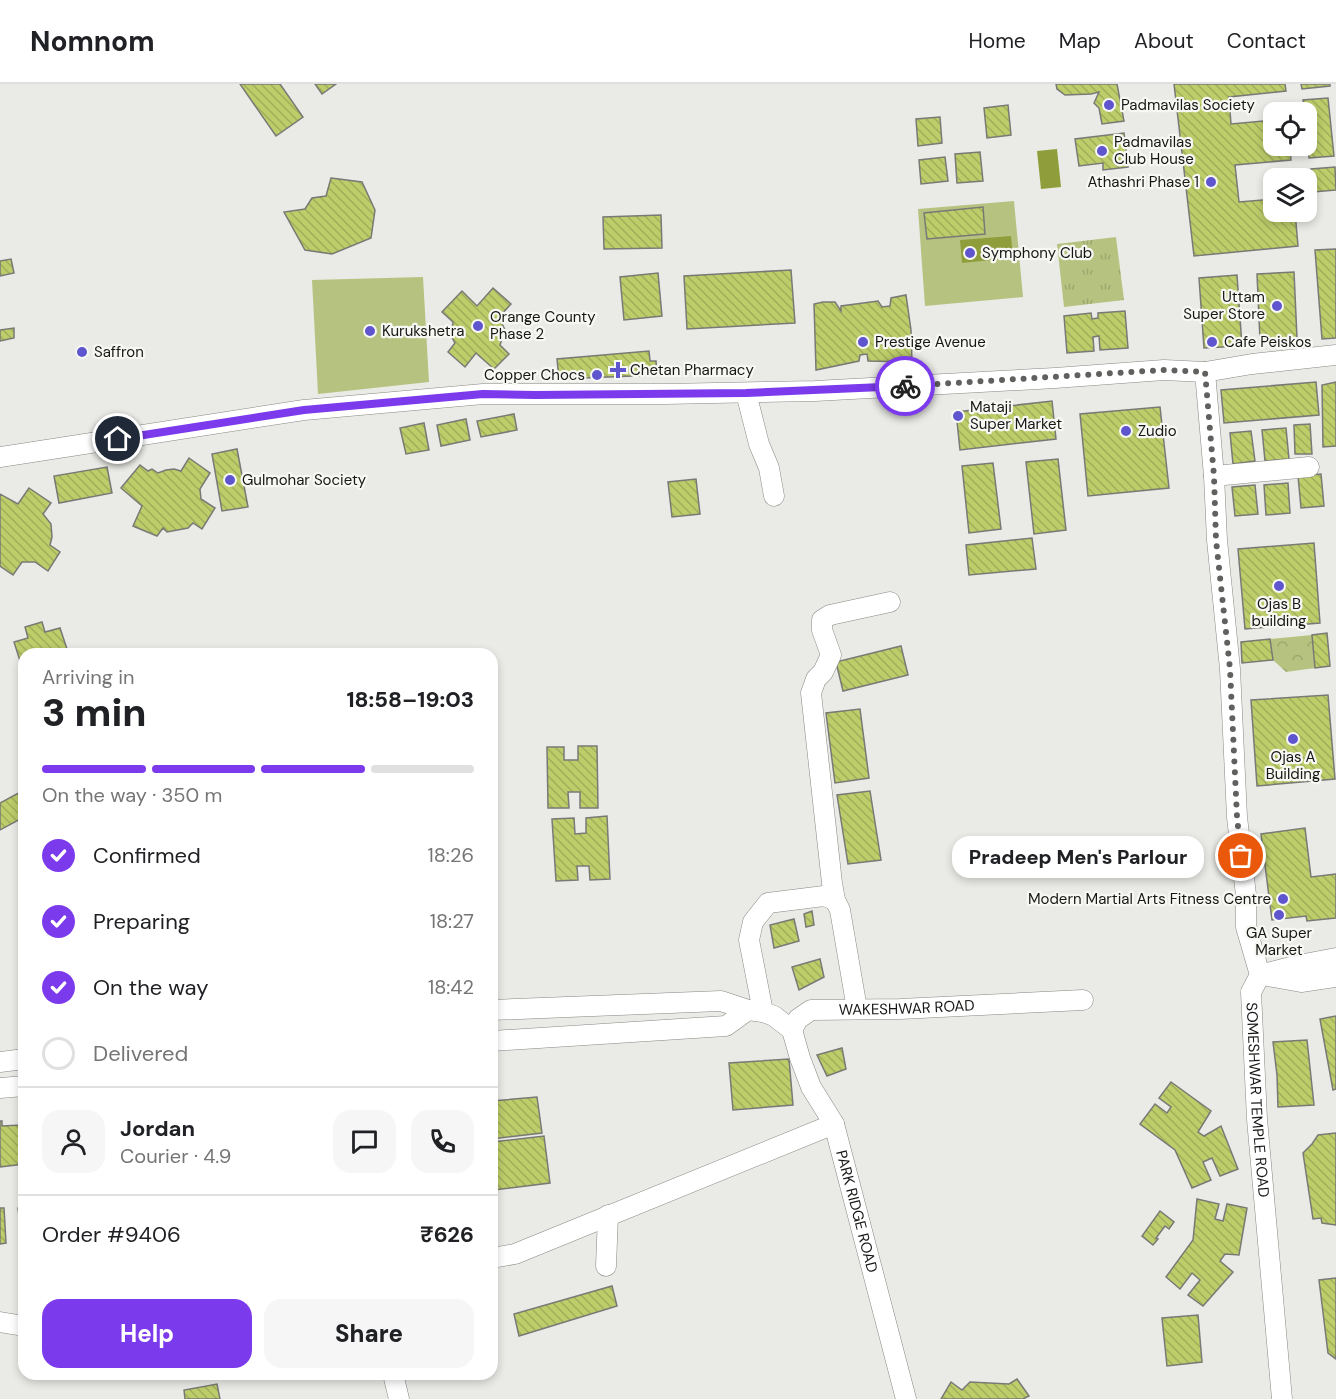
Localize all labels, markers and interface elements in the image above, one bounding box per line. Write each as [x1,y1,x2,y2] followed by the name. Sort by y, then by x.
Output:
[30,23,155,60] text: Nomnom
[968,27,1026,55] text: Home
[1059,27,1101,55] text: Map
[1134,27,1194,55] text: About
[1227,27,1306,55] text: Contact
[1121,95,1256,115] place label: Padmavilas Society
[1102,98,1116,112] marker: Padmavilas Society
[1263,102,1317,222] map controls
[1263,102,1317,156] button: locate
[1114,132,1194,169] place label: Padmavilas Club House
[1095,144,1109,158] marker: Padmavilas Club House
[1263,168,1317,222] button: layers
[1088,172,1199,192] place label: Athashri Phase 1
[1204,175,1218,189] marker: Athashri Phase 1
[982,243,1092,263] place label: Symphony Club
[963,246,977,260] marker: Symphony Club
[1183,287,1265,324] place label: Uttam Super Store
[1270,299,1284,313] marker: Uttam Super Store
[490,307,596,344] place label: Orange County Phase 2
[471,319,485,333] marker: Orange County Phase 2
[382,321,464,341] place label: Kurukshetra
[363,324,377,338] marker: Kurukshetra
[875,332,986,352] place label: Prestige Avenue
[1224,332,1312,352] place label: Cafe Peiskos
[856,335,870,349] marker: Prestige Avenue
[1205,335,1219,349] marker: Cafe Peiskos
[94,342,144,362] place label: Saffron
[75,345,89,359] marker: Saffron
[875,356,935,416] courier
[630,360,754,380] place label: Chetan Pharmacy
[611,363,625,377] marker: Chetan Pharmacy
[484,365,585,385] place label: Copper Chocs
[590,368,604,382] marker: Copper Chocs
[889,370,922,403] icon: bike
[970,397,1062,434] place label: Mataji Super Market
[951,409,965,423] marker: Mataji Super Market
[92,413,143,464] pin
[1138,421,1177,441] place label: Zudio
[101,422,134,455] icon: home
[1119,424,1133,438] marker: Zudio
[242,470,367,490] place label: Gulmohar Society
[223,473,237,487] marker: Gulmohar Society
[1272,579,1286,593] marker: Ojas B building
[1252,594,1306,631] place label: Ojas B building
[42,664,134,690] text: Arriving in
[347,685,474,714] text: 18:58–19:03
[42,687,147,738] text: 3 min
[1286,732,1300,746] marker: Ojas A Building
[1266,747,1320,784] place label: Ojas A Building
[42,782,222,808] text: On the way · 350 m
[1215,830,1266,881] pin
[953,835,1205,877] callout: Pradeep Men's Parlour
[42,839,75,872] icon: check
[1224,839,1257,872] icon: bag
[93,841,201,870] text: Confirmed
[427,842,474,868] text: 18:26
[969,844,1187,870] text: Pradeep Men's Parlour
[1028,889,1271,909] place label: Modern Martial Arts Fitness Centre
[1276,892,1290,906] marker: Modern Martial Arts Fitness Centre
[42,905,75,938] icon: check
[93,907,190,936] text: Preparing
[430,908,474,934] text: 18:27
[1272,908,1286,922] marker: GA Super Market
[1246,923,1312,960] place label: GA Super Market
[42,971,75,1004] icon: check
[93,973,208,1002] text: On the way
[428,974,474,1000] text: 18:42
[838,995,975,1020] street label: WAKESHWAR ROAD
[1241,1002,1274,1198] street label: SOMESHWAR TEMPLE ROAD
[93,1039,188,1068] text: Delivered
[42,1110,105,1173] button: person
[333,1110,396,1173] button: chat
[411,1110,474,1173] button: phone
[120,1114,195,1143] text: Jordan
[120,1143,231,1169] text: Courier · 4.9
[831,1148,882,1275] street label: PARK RIDGE ROAD
[42,1220,181,1249] text: Order #9406
[420,1220,474,1249] text: ₹626
[42,1299,252,1368] button: Help
[264,1299,474,1368] button: Share

